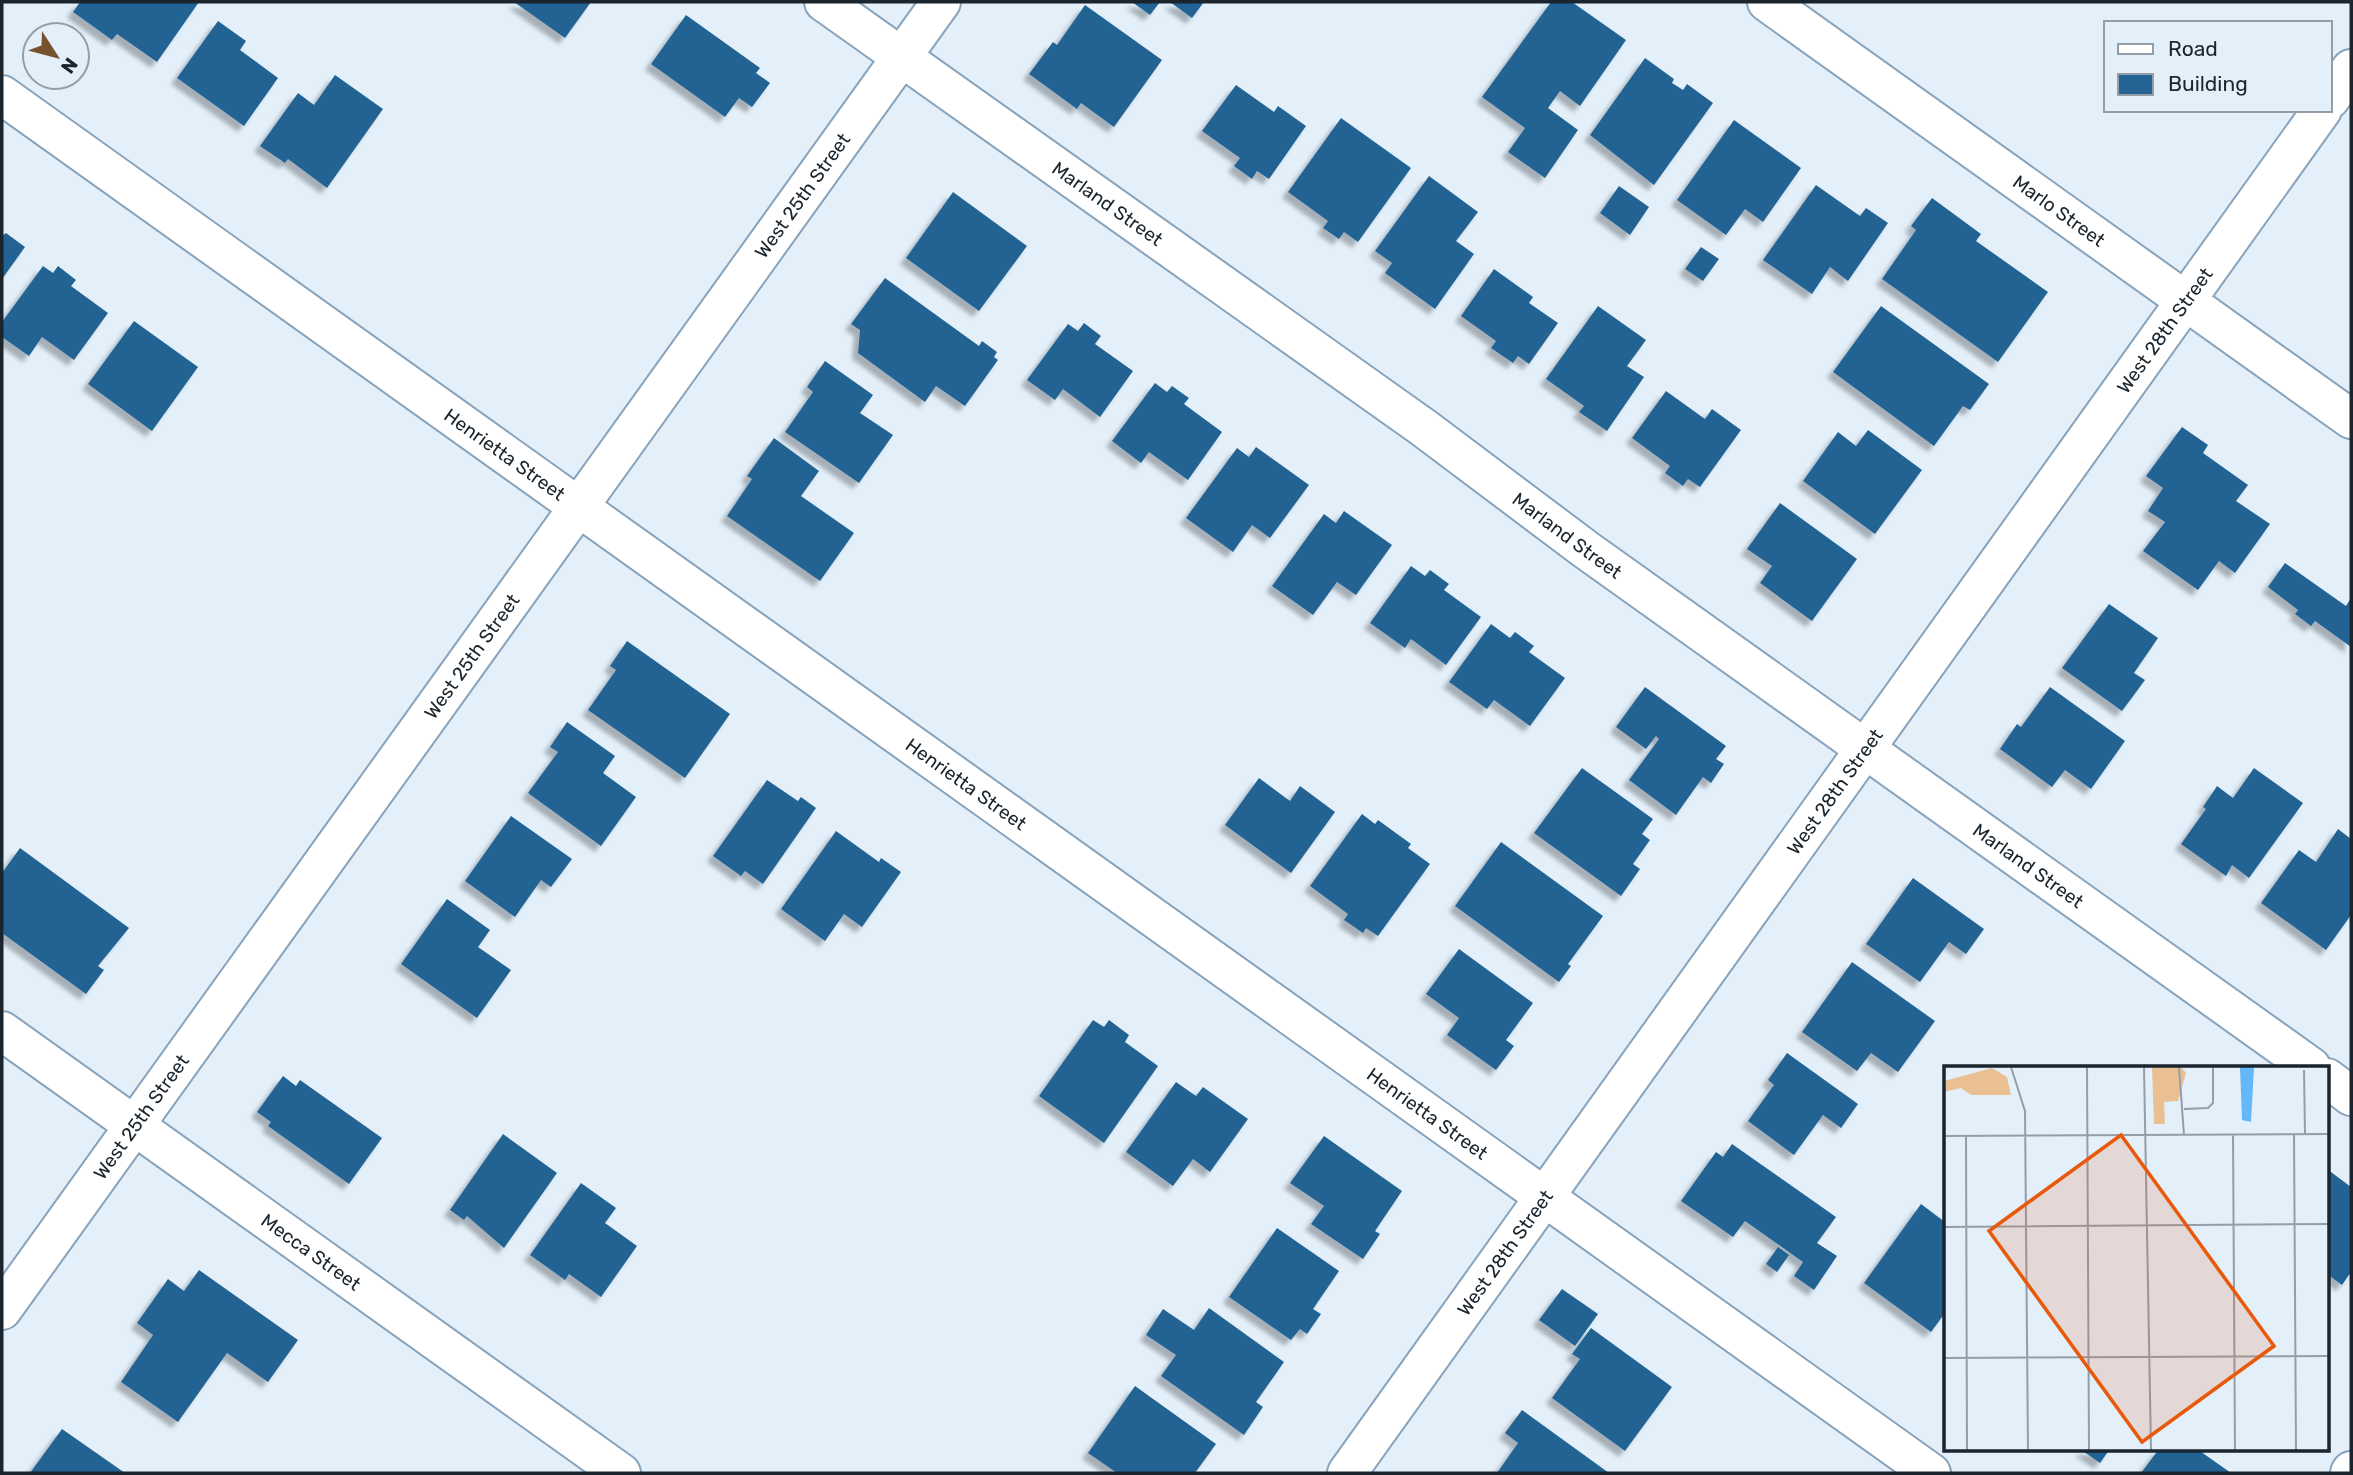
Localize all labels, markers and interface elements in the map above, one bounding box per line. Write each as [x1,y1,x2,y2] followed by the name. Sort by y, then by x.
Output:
[21,21,91,91] north arrow
[2104,21,2332,112] legend
[2168,36,2218,61] text: Road
[56,53,83,78] text: N
[2168,71,2248,96] text: Building
[750,128,855,263] street label: West 25th Street
[1048,157,1168,251] street label: Marland Street
[2008,170,2110,252] street label: Marlo Street
[2112,263,2218,398] street label: West 28th Street
[440,404,570,506] street label: Henrietta Street
[1508,488,1627,584] street label: Marland Street
[419,589,525,723] street label: West 25th Street
[1782,724,1888,859] street label: West 28th Street
[901,733,1031,836] street label: Henrietta Street
[1968,819,2088,913] street label: Marland Street
[89,1050,194,1184] street label: West 25th Street
[1362,1063,1493,1165] street label: Henrietta Street
[1944,1066,2328,1450] inset map
[1452,1185,1558,1320] street label: West 28th Street
[257,1209,366,1296] street label: Mecca Street

